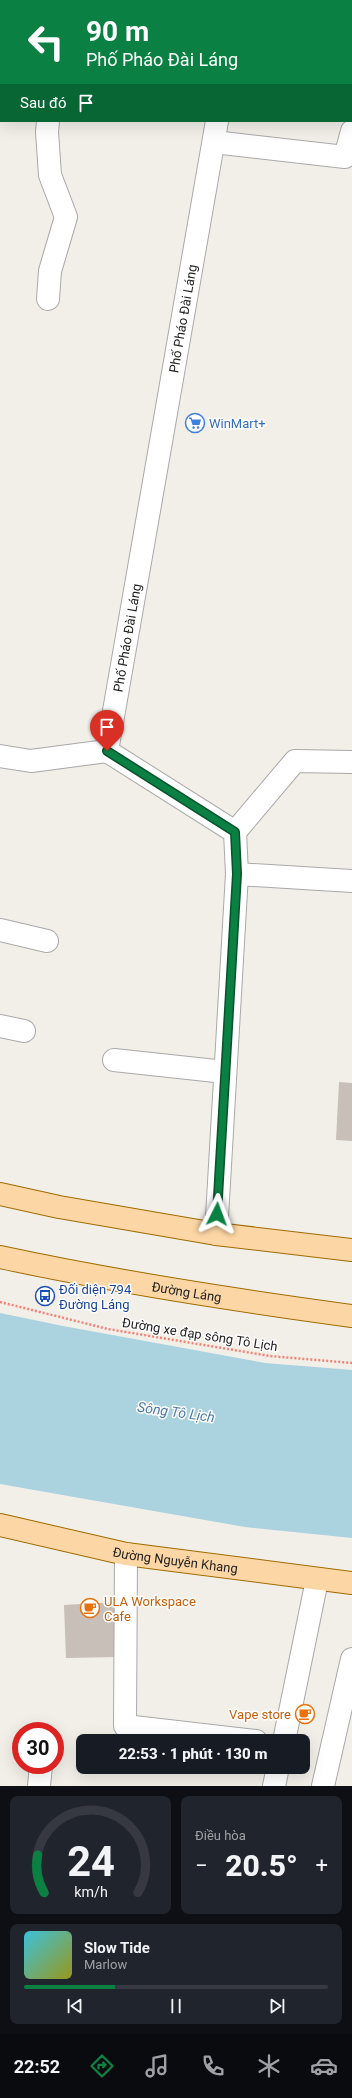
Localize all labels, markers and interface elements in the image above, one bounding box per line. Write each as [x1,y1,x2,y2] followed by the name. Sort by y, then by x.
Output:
[86,15,149,48] text: 90 m
[20,16,72,68] icon: left
[86,49,238,70] text: Phố Pháo Đài Láng
[75,92,97,114] icon: arrive
[20,94,67,112] text: Sau đó
[166,263,200,374] street label: Phố Pháo Đài Láng
[184,412,206,434] supermarket icon: WinMart+
[209,416,266,431] place label: WinMart+
[110,582,144,693] street label: Phố Pháo Đài Láng
[90,710,124,751] pin
[96,716,118,738] icon: arrive
[196,1193,238,1235] position arrow
[151,1279,223,1305] street label: Đường Láng
[59,1282,132,1312] place label: Đối diện 794 Đường Láng
[34,1285,56,1307] bus stop icon: Đối diện 794 Đường Láng
[121,1315,279,1354] street label: Đường xe đạp sông Tô Lịch
[136,1399,216,1425] water label: Sông Tô Lịch
[111,1544,239,1576] street label: Đường Nguyễn Khang
[104,1594,196,1624] place label: ULA Workspace Cafe
[79,1597,101,1619] cafe icon: ULA Workspace Cafe
[294,1703,316,1725] cafe icon: Vape store
[229,1707,291,1722] place label: Vape store
[12,1722,64,1774] speed limit sign: 30
[119,1745,267,1763] text: 22:53 · 1 phút · 130 m
[195,1828,246,1843] text: Điều hòa
[67,1837,114,1886] text: 24
[225,1848,298,1883] text: 20.5°
[195,1853,208,1878] text: −
[316,1853,328,1878] text: +
[74,1884,107,1900] text: km/h
[84,1939,150,1957] text: Slow Tide
[84,1957,127,1972] text: Marlow
[64,1995,86,2017] icon: previous
[165,1995,187,2017] icon: pause
[266,1995,288,2017] icon: next
[88,2052,116,2080] icon: directions
[143,2052,171,2080] icon: music
[199,2052,227,2080] icon: phone
[255,2052,283,2080] icon: climate
[310,2052,338,2080] icon: car
[14,2056,60,2077] text: 22:52

